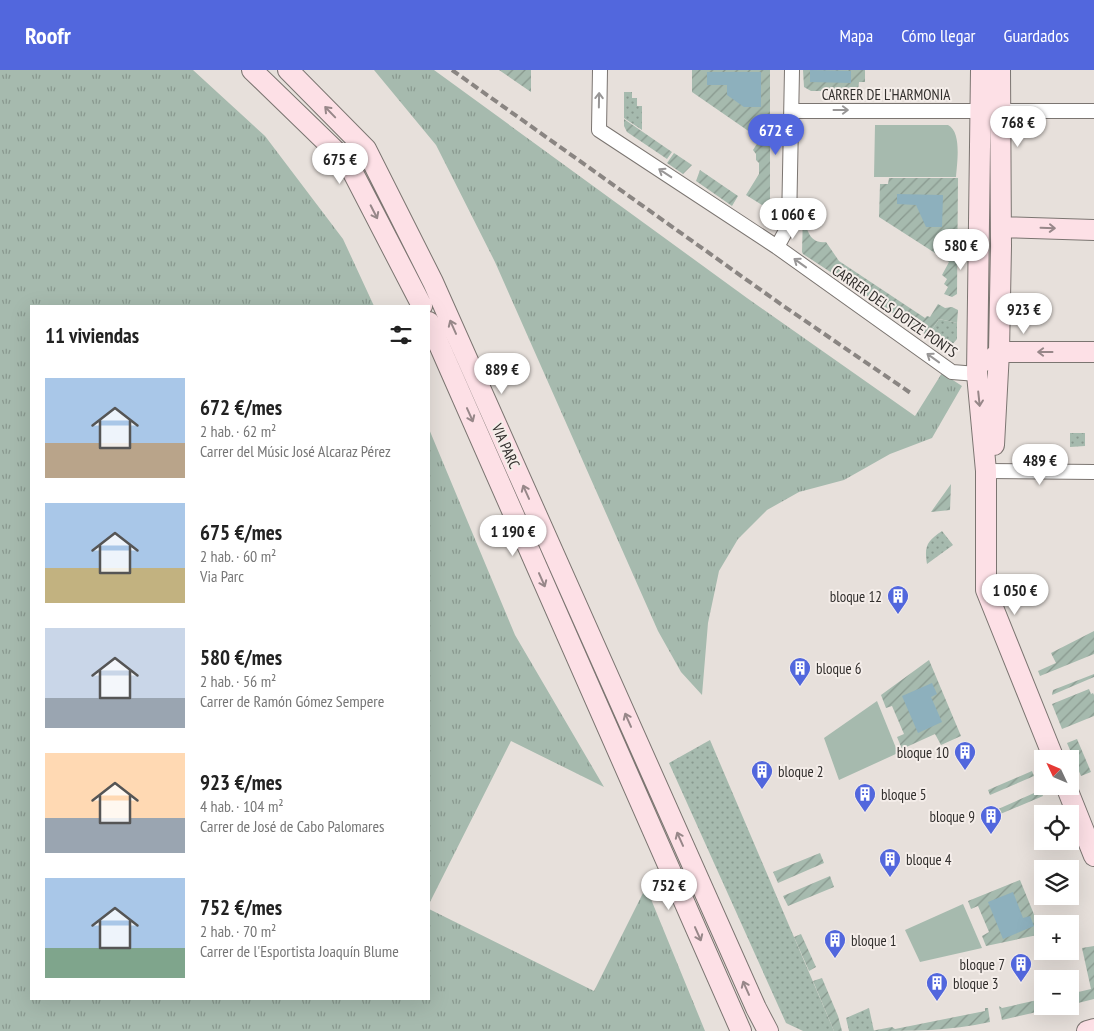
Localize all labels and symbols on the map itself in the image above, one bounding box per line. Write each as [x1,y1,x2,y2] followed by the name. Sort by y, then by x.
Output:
[822,85,951,104] street label: CARRER DE L'HARMONIA
[595,92,604,108] one-way arrow
[832,105,849,115] one-way arrow
[324,106,336,118] one-way arrow
[983,106,1053,148] pin: 768 €
[741,114,811,156] pin: 672 €
[305,142,375,185] pin: 675 €
[658,168,672,178] one-way arrow
[747,198,839,240] pin: 1 060 €
[370,204,379,219] one-way arrow
[1039,223,1055,233] one-way arrow
[926,228,996,271] pin: 580 €
[793,258,807,268] one-way arrow
[829,260,961,362] street label: CARRER DELS DOTZE PONTS
[989,292,1059,335] pin: 923 €
[447,320,457,335] one-way arrow
[1038,347,1054,357] one-way arrow
[467,352,537,395] pin: 889 €
[926,352,940,363] one-way arrow
[974,390,984,406] one-way arrow
[465,407,475,422] one-way arrow
[487,420,524,471] street label: VIA PARC
[1005,444,1075,486] pin: 489 €
[521,485,530,500] one-way arrow
[467,514,559,557] pin: 1 190 €
[538,572,548,587] one-way arrow
[969,574,1061,616] pin: 1 050 €
[886,584,910,615] building icon: bloque 12
[830,587,882,606] place label: bloque 12
[788,656,812,687] building icon: bloque 6
[816,659,862,678] place label: bloque 6
[622,713,632,728] one-way arrow
[953,740,977,771] building icon: bloque 10
[897,743,949,762] place label: bloque 10
[1034,750,1079,795] north arrow
[750,759,774,790] building icon: bloque 2
[778,762,824,781] place label: bloque 2
[853,782,877,813] building icon: bloque 5
[881,785,927,804] place label: bloque 5
[979,804,1003,835] building icon: bloque 9
[929,807,975,826] place label: bloque 9
[675,832,685,847] one-way arrow
[878,847,902,878] building icon: bloque 4
[906,850,952,869] place label: bloque 4
[634,868,704,911] pin: 752 €
[694,926,704,941] one-way arrow
[823,928,847,959] building icon: bloque 1
[851,931,897,950] place label: bloque 1
[1009,952,1033,983] building icon: bloque 7
[959,955,1005,974] place label: bloque 7
[925,971,949,1002] building icon: bloque 3
[953,974,999,993] place label: bloque 3
[741,980,751,995] one-way arrow

